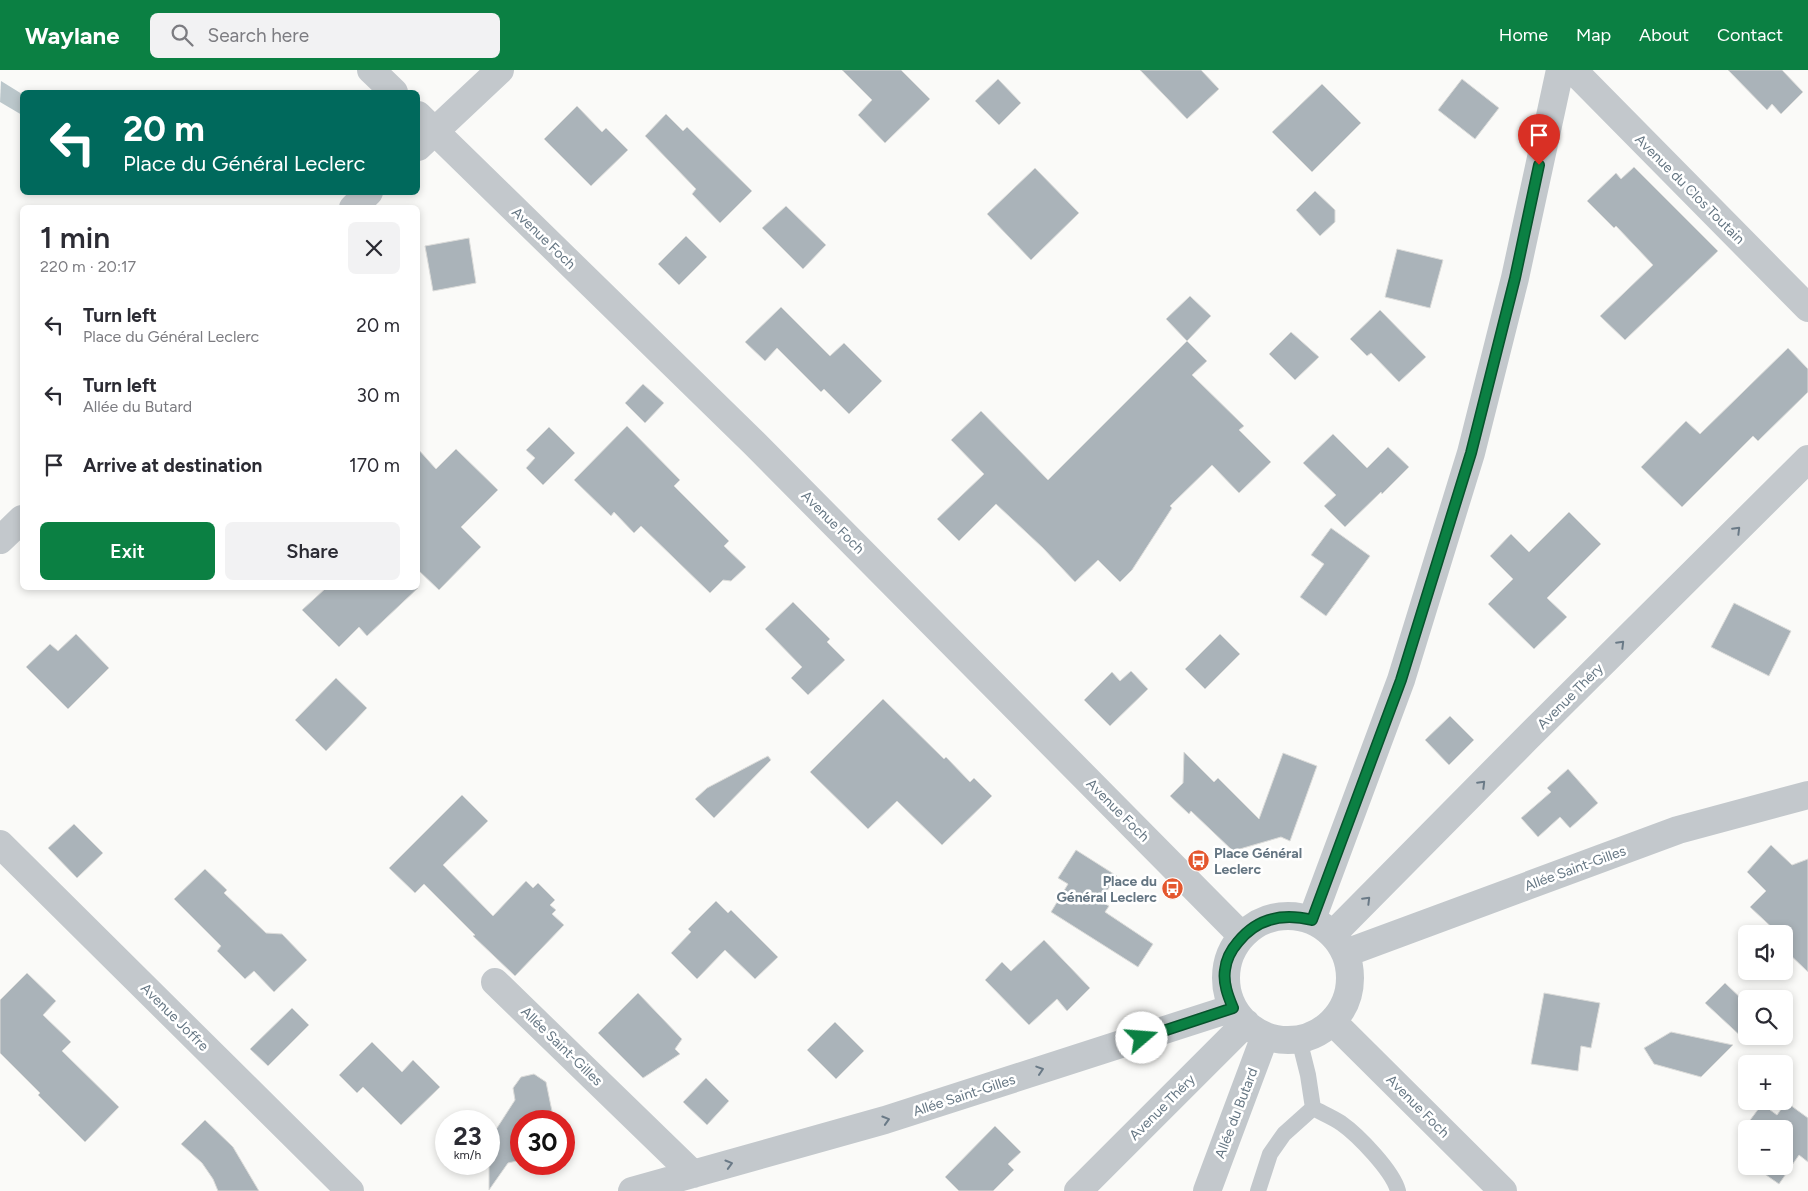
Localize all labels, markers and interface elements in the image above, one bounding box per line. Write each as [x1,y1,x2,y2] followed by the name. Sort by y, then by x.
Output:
[150,13,500,58] search box
[25,21,120,50] text: Waylane
[168,21,196,49] icon: search
[208,24,309,47] text: Search here
[1499,24,1548,46] text: Home
[1576,24,1611,46] text: Map
[1639,24,1689,46] text: About
[1717,24,1783,46] text: Contact
[123,108,205,150] text: 20 m
[40,110,105,175] icon: left
[1518,114,1560,165] pin
[1525,121,1553,149] icon: arrive
[1631,131,1748,248] street label: Avenue du Clos Toutain
[123,150,365,177] text: Place du Général Leclerc
[508,204,579,273] street label: Avenue Foch
[40,219,110,256] text: 1 min
[348,222,400,274] button: close
[40,257,136,276] text: 220 m · 20:17
[83,304,157,327] text: Turn left
[40,311,68,339] icon: left
[356,314,400,337] text: 20 m
[83,327,259,346] text: Place du Général Leclerc
[83,374,157,397] text: Turn left
[40,381,68,409] icon: left
[357,384,400,407] text: 30 m
[83,397,192,416] text: Allée du Butard
[40,451,68,479] icon: arrive
[83,454,262,477] text: Arrive at destination
[349,454,400,477] text: 170 m
[798,487,868,557] street label: Avenue Foch
[40,522,215,580] button: Exit
[225,522,400,580] button: Share
[1731,527,1740,536] one-way arrow
[1616,641,1625,650] one-way arrow
[1534,659,1607,733] street label: Avenue Théry
[1083,775,1153,845] street label: Avenue Foch
[1476,781,1485,790] one-way arrow
[1522,842,1628,895] street label: Allée Saint-Gilles
[1214,845,1302,878] place label: Place Général Leclerc
[1186,849,1210,873] bus stop icon: Place Général Leclerc
[1056,873,1157,906] place label: Place du Général Leclerc
[1161,877,1185,901] bus stop icon: Place du Général Leclerc
[1362,896,1371,905] one-way arrow
[1738,925,1793,1175] map controls
[1738,925,1793,980] button: sound
[137,980,212,1055] street label: Avenue Joffre
[1738,990,1793,1045] button: search
[517,1003,606,1089] street label: Allée Saint-Gilles
[1115,1011,1167,1063] position arrow
[1738,1055,1793,1110] button: +
[1036,1066,1044,1076] one-way arrow
[1211,1066,1262,1161] street label: Allée du Butard
[1126,1070,1199,1144] street label: Avenue Théry
[911,1071,1017,1120] street label: Allée Saint-Gilles
[1383,1071,1453,1141] street label: Avenue Foch
[510,1110,575,1175] speed limit sign: 30
[881,1115,889,1125] one-way arrow
[1738,1120,1793,1175] button: −
[453,1121,482,1151] text: 23
[454,1148,481,1162] text: km/h
[725,1159,733,1169] one-way arrow

